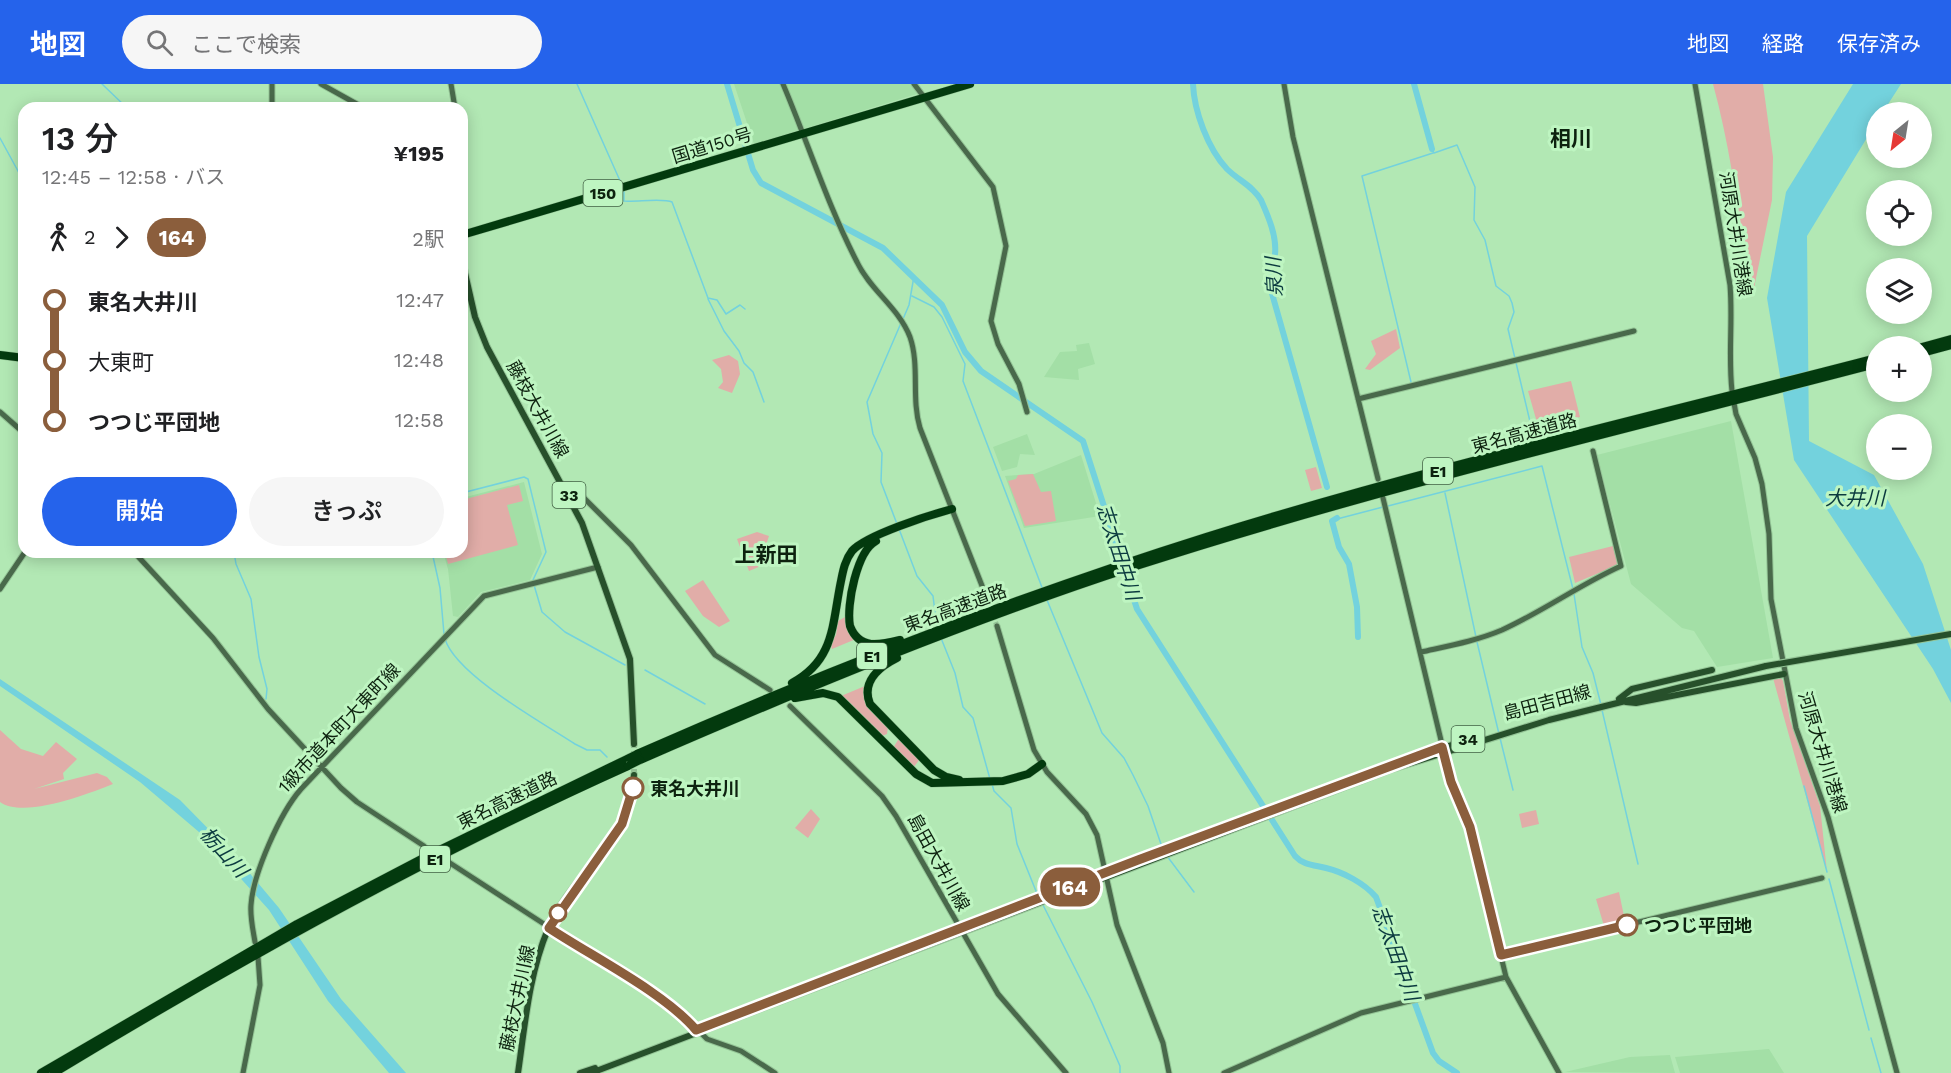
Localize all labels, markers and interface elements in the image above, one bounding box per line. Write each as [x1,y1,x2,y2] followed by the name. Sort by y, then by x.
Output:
[122,15,542,69] search box
[143,26,176,59] icon: search
[30,28,86,61] text: 地図
[1687,31,1729,56] text: 地図
[1762,31,1804,56] text: 経路
[1837,31,1921,56] text: 保存済み
[191,32,301,57] text: ここで検索
[1866,102,1932,168] north arrow
[1866,102,1932,480] map controls
[42,119,118,158] text: 13 分
[669,123,755,167] street label: 国道150号
[1550,126,1592,151] district label: 相川
[394,141,444,166] text: ¥195
[42,165,225,189] text: 12:45 – 12:58 · バス
[1716,170,1756,298] street label: 河原大井川港線
[584,180,622,206] road number: 150
[1866,180,1932,246] button: locate
[42,221,75,254] icon: walk
[105,221,138,254] icon: forward
[84,225,96,249] text: 2
[159,225,194,250] text: 164
[412,227,444,251] text: 2駅
[1261,254,1287,298] water label: 泉川
[1866,258,1932,324] button: layers
[396,288,444,312] text: 12:47
[88,290,198,315] text: 東名大井川
[1866,336,1932,402] button: +
[394,348,444,372] text: 12:48
[88,350,154,375] text: 大東町
[503,357,573,461] street label: 藤枝大井川線
[395,408,444,432] text: 12:58
[1469,409,1579,457] street label: 東名高速道路
[88,410,220,435] text: つつじ平団地
[1866,414,1932,480] button: −
[1423,458,1453,484] road number: E1
[42,477,237,546] button: 開始
[249,477,444,546] button: きっぷ
[552,482,586,508] road number: 33
[1825,486,1887,510] water label: 大井川
[1092,501,1146,605] water label: 志太田中川
[735,542,798,567] district label: 上新田
[901,580,1009,636] street label: 東名高速道路
[857,643,887,669] road number: E1
[274,659,404,797] street label: 1級市道本町大東町線
[1501,680,1593,724] street label: 島田吉田線
[1795,689,1851,815] street label: 河原大井川港線
[1452,726,1484,752] road number: 34
[454,767,560,833] street label: 東名高速道路
[622,777,644,799] marker: 東名大井川
[650,778,740,799] place label: 東名大井川
[904,810,974,914] street label: 島田大井川線
[195,822,254,884] water label: 栃山川
[420,846,450,872] road number: E1
[1036,868,1104,906] line badge: 164
[1052,875,1088,900] text: 164
[1368,902,1425,1006] water label: 志太田中川
[549,904,567,922] unlabelled marker
[1616,914,1638,936] marker: つつじ平団地
[1644,915,1752,936] place label: つつじ平団地
[496,943,538,1053] street label: 藤枝大井川線

